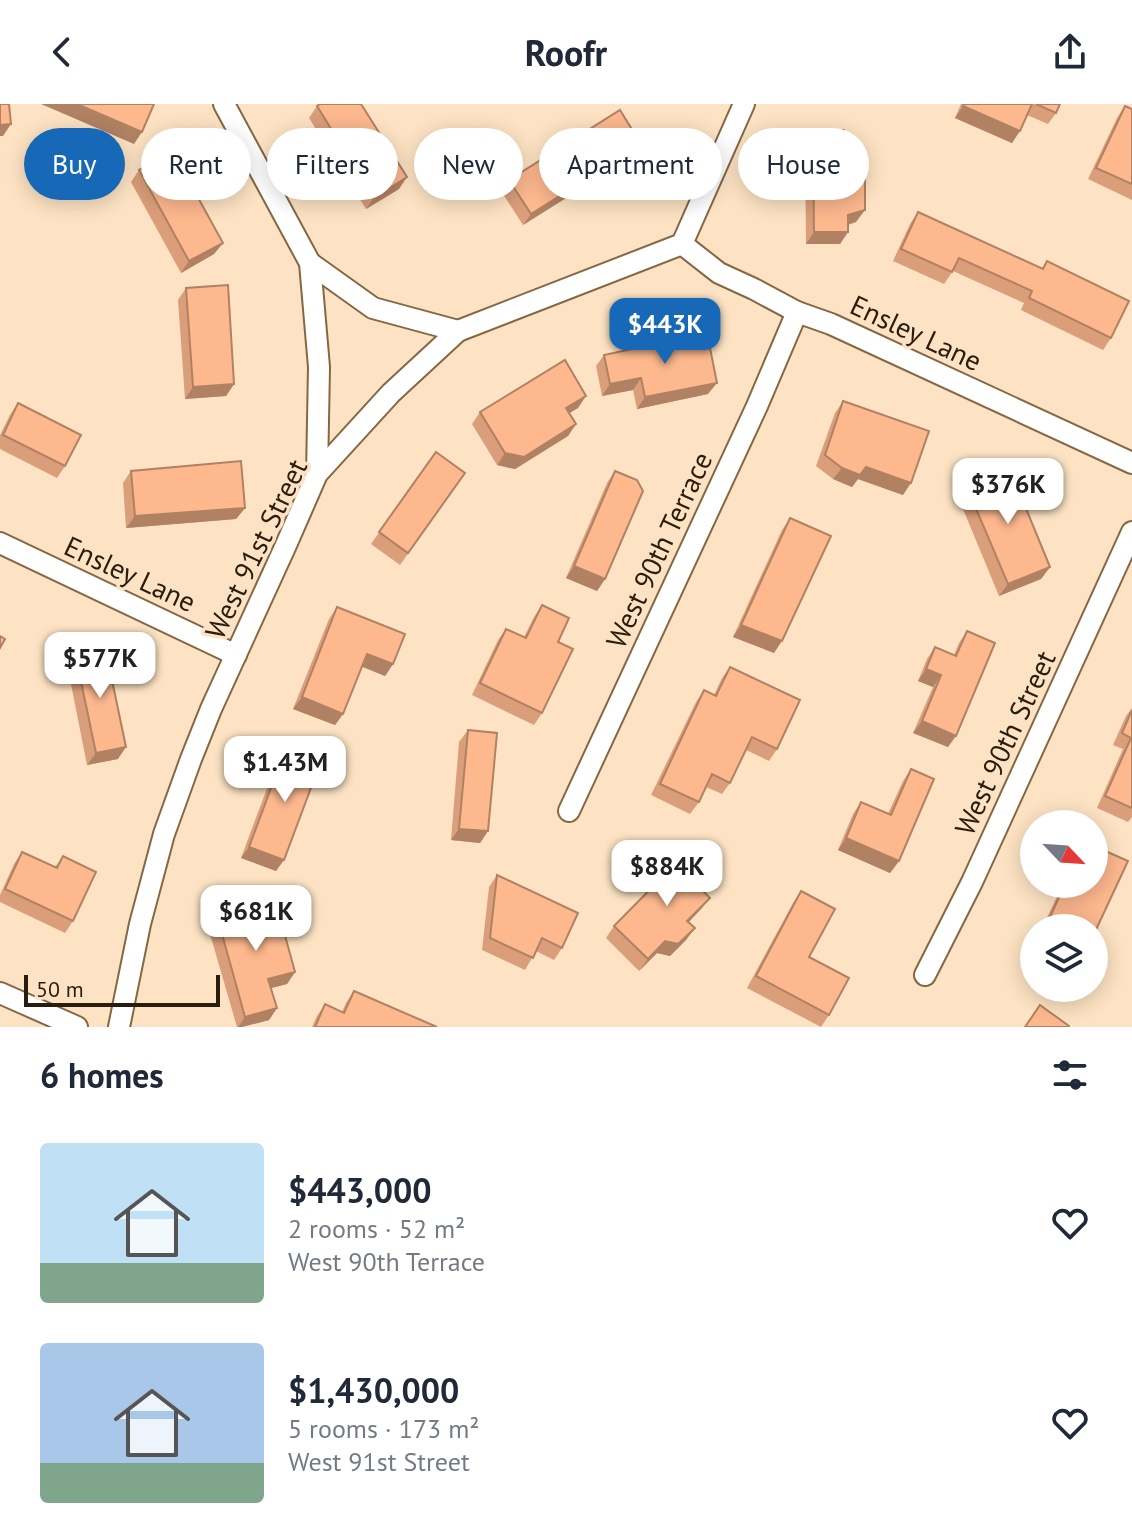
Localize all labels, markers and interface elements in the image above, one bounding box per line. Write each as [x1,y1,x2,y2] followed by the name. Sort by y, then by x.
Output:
[525,29,607,76] text: Roofr
[40,30,84,74] icon: back
[1048,30,1092,74] icon: share
[24,128,125,200] chip: Buy
[141,128,251,200] chip: Rent
[267,128,398,200] chip: Filters
[414,128,523,200] chip: New
[539,128,722,200] chip: Apartment
[738,128,869,200] chip: House
[845,286,988,379] street label: Ensley Lane
[609,298,721,366] pin: $443K
[627,307,703,340] text: $443K
[597,446,720,654] street label: West 90th Terrace
[196,452,315,645] street label: West 91st Street
[952,458,1064,526] pin: $376K
[970,467,1046,500] text: $376K
[59,527,202,620] street label: Ensley Lane
[44,632,156,700] pin: $577K
[62,641,138,674] text: $577K
[946,644,1064,841] street label: West 90th Street
[220,736,350,804] pin: $1.43M
[242,745,328,778] text: $1.43M
[1020,810,1108,898] north arrow
[1020,810,1108,1002] map controls
[611,840,723,908] pin: $884K
[629,849,705,882] text: $884K
[200,885,312,953] pin: $681K
[218,894,294,927] text: $681K
[1020,914,1108,1002] button: layers
[24,971,220,1007] scale bar
[36,975,84,1003] text: 50 m
[40,1053,164,1097] text: 6 homes
[1048,1053,1092,1097] icon: filters
[288,1168,432,1212] text: $443,000
[104,1175,200,1271] icon: home
[1048,1201,1092,1245] icon: heart
[288,1212,465,1245] text: 2 rooms · 52 m²
[288,1245,485,1278] text: West 90th Terrace
[288,1368,459,1412] text: $1,430,000
[104,1375,200,1471] icon: home
[1048,1401,1092,1445] icon: heart
[288,1412,480,1445] text: 5 rooms · 173 m²
[288,1445,470,1478] text: West 91st Street

